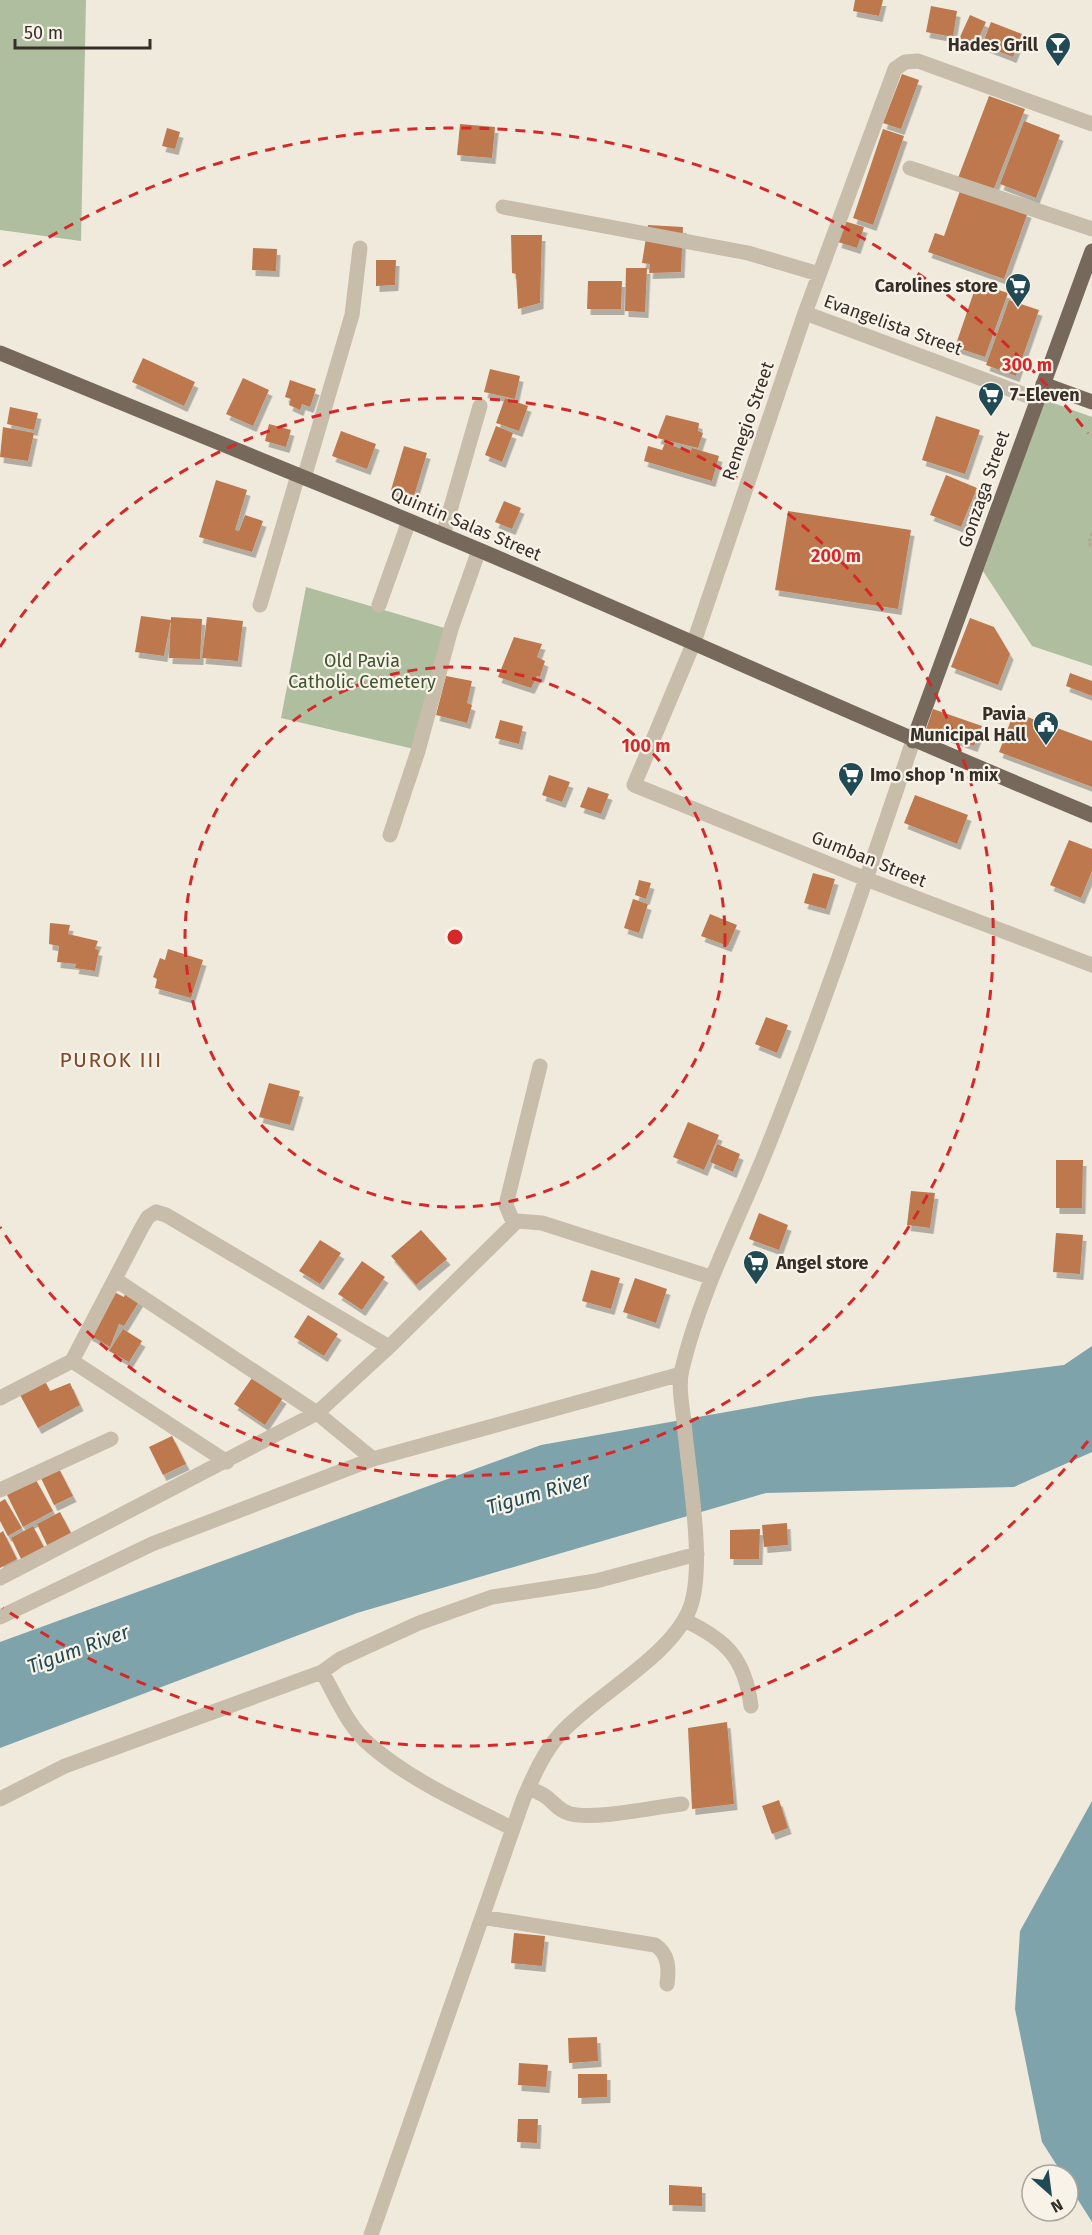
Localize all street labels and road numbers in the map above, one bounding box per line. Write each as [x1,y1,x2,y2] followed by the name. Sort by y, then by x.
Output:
[821,290,966,360] street label: Evangelista Street
[717,358,779,483] street label: Remegio Street
[954,427,1014,550] street label: Gonzaga Street
[387,482,545,566] street label: Quintin Salas Street
[808,826,930,892] street label: Gumban Street

